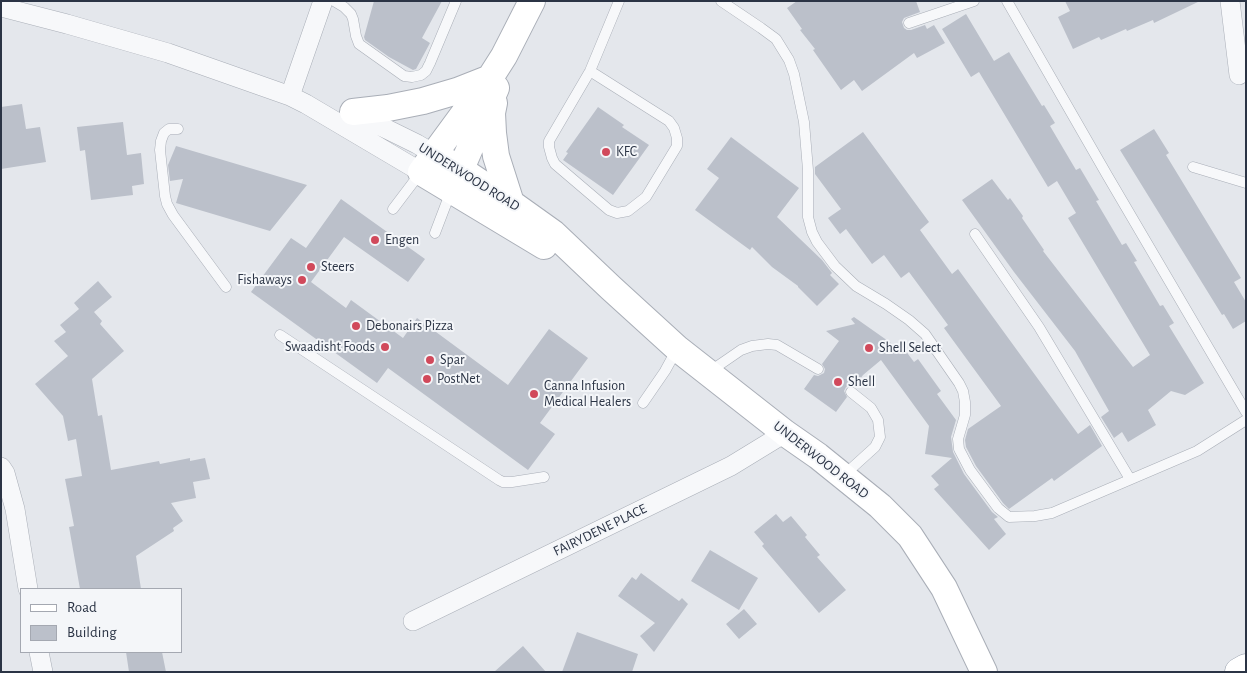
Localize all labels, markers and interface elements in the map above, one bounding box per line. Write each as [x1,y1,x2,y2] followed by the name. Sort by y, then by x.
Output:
[415,139,523,215] street label: UNDERWOOD ROAD
[616,144,637,160] place label: KFC
[600,146,612,158] marker: KFC
[385,232,419,248] place label: Engen
[369,234,381,246] marker: Engen
[321,259,354,275] place label: Steers
[305,261,317,273] marker: Steers
[237,272,292,288] place label: Fishaways
[296,274,308,286] marker: Fishaways
[366,318,453,334] place label: Debonairs Pizza
[350,320,362,332] marker: Debonairs Pizza
[285,339,375,355] place label: Swaadisht Foods
[879,340,941,356] place label: Shell Select
[379,341,391,353] marker: Swaadisht Foods
[863,342,875,354] marker: Shell Select
[440,352,465,368] place label: Spar
[424,354,436,366] marker: Spar
[437,371,480,387] place label: PostNet
[421,373,433,385] marker: PostNet
[848,374,875,390] place label: Shell
[832,376,844,388] marker: Shell
[544,378,631,411] place label: Canna Infusion Medical Healers
[528,388,540,400] marker: Canna Infusion Medical Healers
[770,418,872,502] street label: UNDERWOOD ROAD
[551,500,649,560] street label: FAIRYDENE PLACE
[20,588,182,653] legend
[67,600,97,615] text: Road
[67,625,117,640] text: Building

